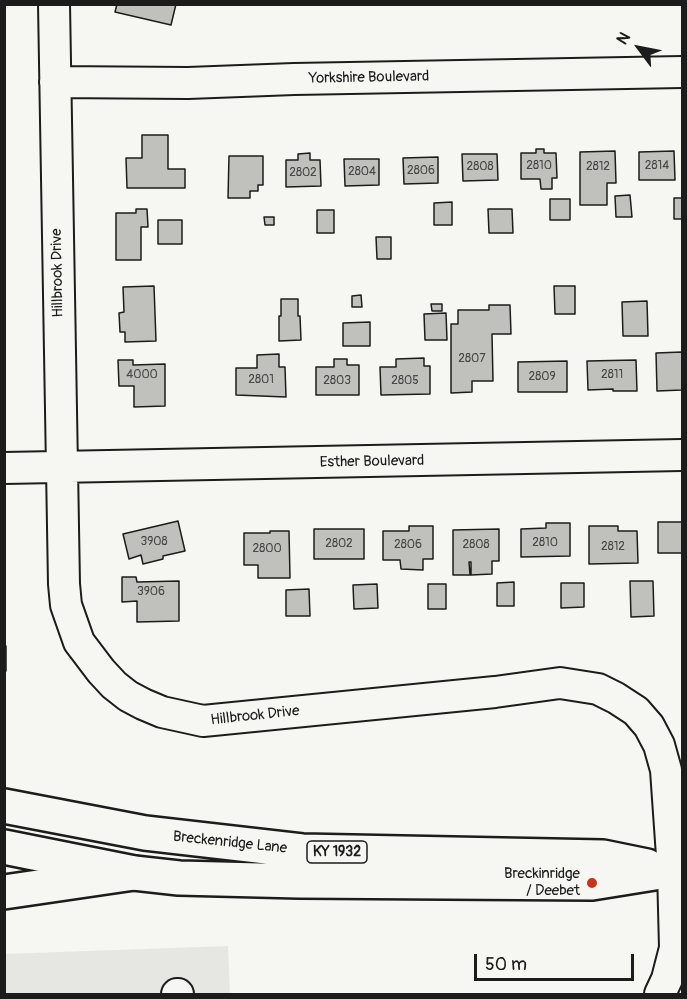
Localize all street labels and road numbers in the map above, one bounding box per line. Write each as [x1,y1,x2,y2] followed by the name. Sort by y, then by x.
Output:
[309,68,429,88] street label: Yorkshire Boulevard
[48,228,68,318] street label: Hillbrook Drive
[319,452,425,472] street label: Esther Boulevard
[210,702,300,730] street label: Hillbrook Drive
[172,828,288,858] street label: Breckenridge Lane
[307,841,367,863] road number: KY 1932

